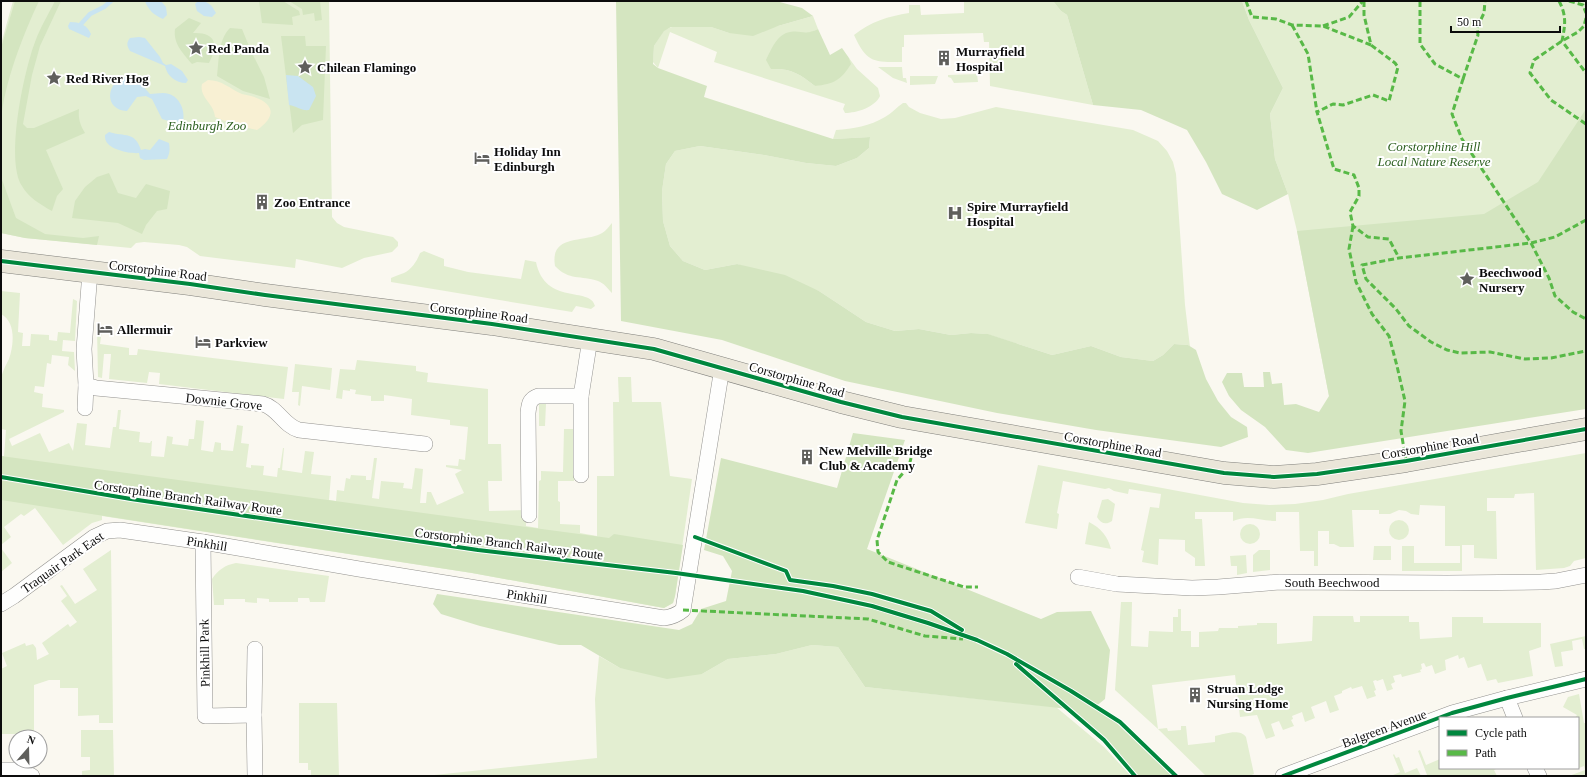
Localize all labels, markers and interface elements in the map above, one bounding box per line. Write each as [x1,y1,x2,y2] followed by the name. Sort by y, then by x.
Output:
[1451,8,1560,34] scale bar
[1457,15,1482,29] text: 50 m
[187,39,205,57] place icon: Red Panda
[208,41,270,56] place label: Red Panda
[956,44,1025,74] place label: Murrayfield Hospital
[935,49,953,67] building icon: Murrayfield Hospital
[296,58,314,76] place icon: Chilean Flamingo
[317,60,416,75] place label: Chilean Flamingo
[45,69,63,87] place icon: Red River Hog
[66,71,149,86] place label: Red River Hog
[167,118,247,133] park label: Edinburgh Zoo
[1377,139,1491,169] park label: Corstorphine Hill Local Nature Reserve
[494,144,562,174] place label: Holiday Inn Edinburgh
[473,149,491,167] hotel icon: Holiday Inn Edinburgh
[253,193,271,211] building icon: Zoo Entrance
[274,195,350,210] place label: Zoo Entrance
[967,199,1069,229] place label: Spire Murrayfield Hospital
[946,204,964,222] hospital icon: Spire Murrayfield Hospital
[108,257,208,284] street label: Corstorphine Road
[1479,265,1543,295] place label: Beechwood Nursery
[1458,270,1476,288] place icon: Beechwood Nursery
[429,299,529,326] street label: Corstorphine Road
[96,320,114,338] hotel icon: Allermuir
[117,322,173,337] place label: Allermuir
[194,333,212,351] hotel icon: Parkview
[215,335,268,350] place label: Parkview
[747,359,847,400] street label: Corstorphine Road
[185,390,263,413] street label: Downie Grove
[1063,429,1163,461] street label: Corstorphine Road
[1380,430,1480,462] street label: Corstorphine Road
[819,443,933,473] place label: New Melville Bridge Club & Academy
[798,448,816,466] building icon: New Melville Bridge Club & Academy
[93,477,283,518] street label: Corstorphine Branch Railway Route
[414,525,604,563] street label: Corstorphine Branch Railway Route
[18,528,107,596] street label: Traquair Park East
[185,533,229,554] street label: Pinkhill
[1285,575,1380,590] street label: South Beechwood
[505,586,549,607] street label: Pinkhill
[196,618,213,687] street label: Pinkhill Park
[1207,681,1288,711] place label: Struan Lodge Nursing Home
[1186,686,1204,704] building icon: Struan Lodge Nursing Home
[1340,706,1429,751] street label: Balgreen Avenue
[1439,717,1579,769] legend
[1475,726,1527,740] text: Cycle path
[8,729,48,769] north arrow
[26,733,37,747] text: N
[1475,746,1496,760] text: Path

